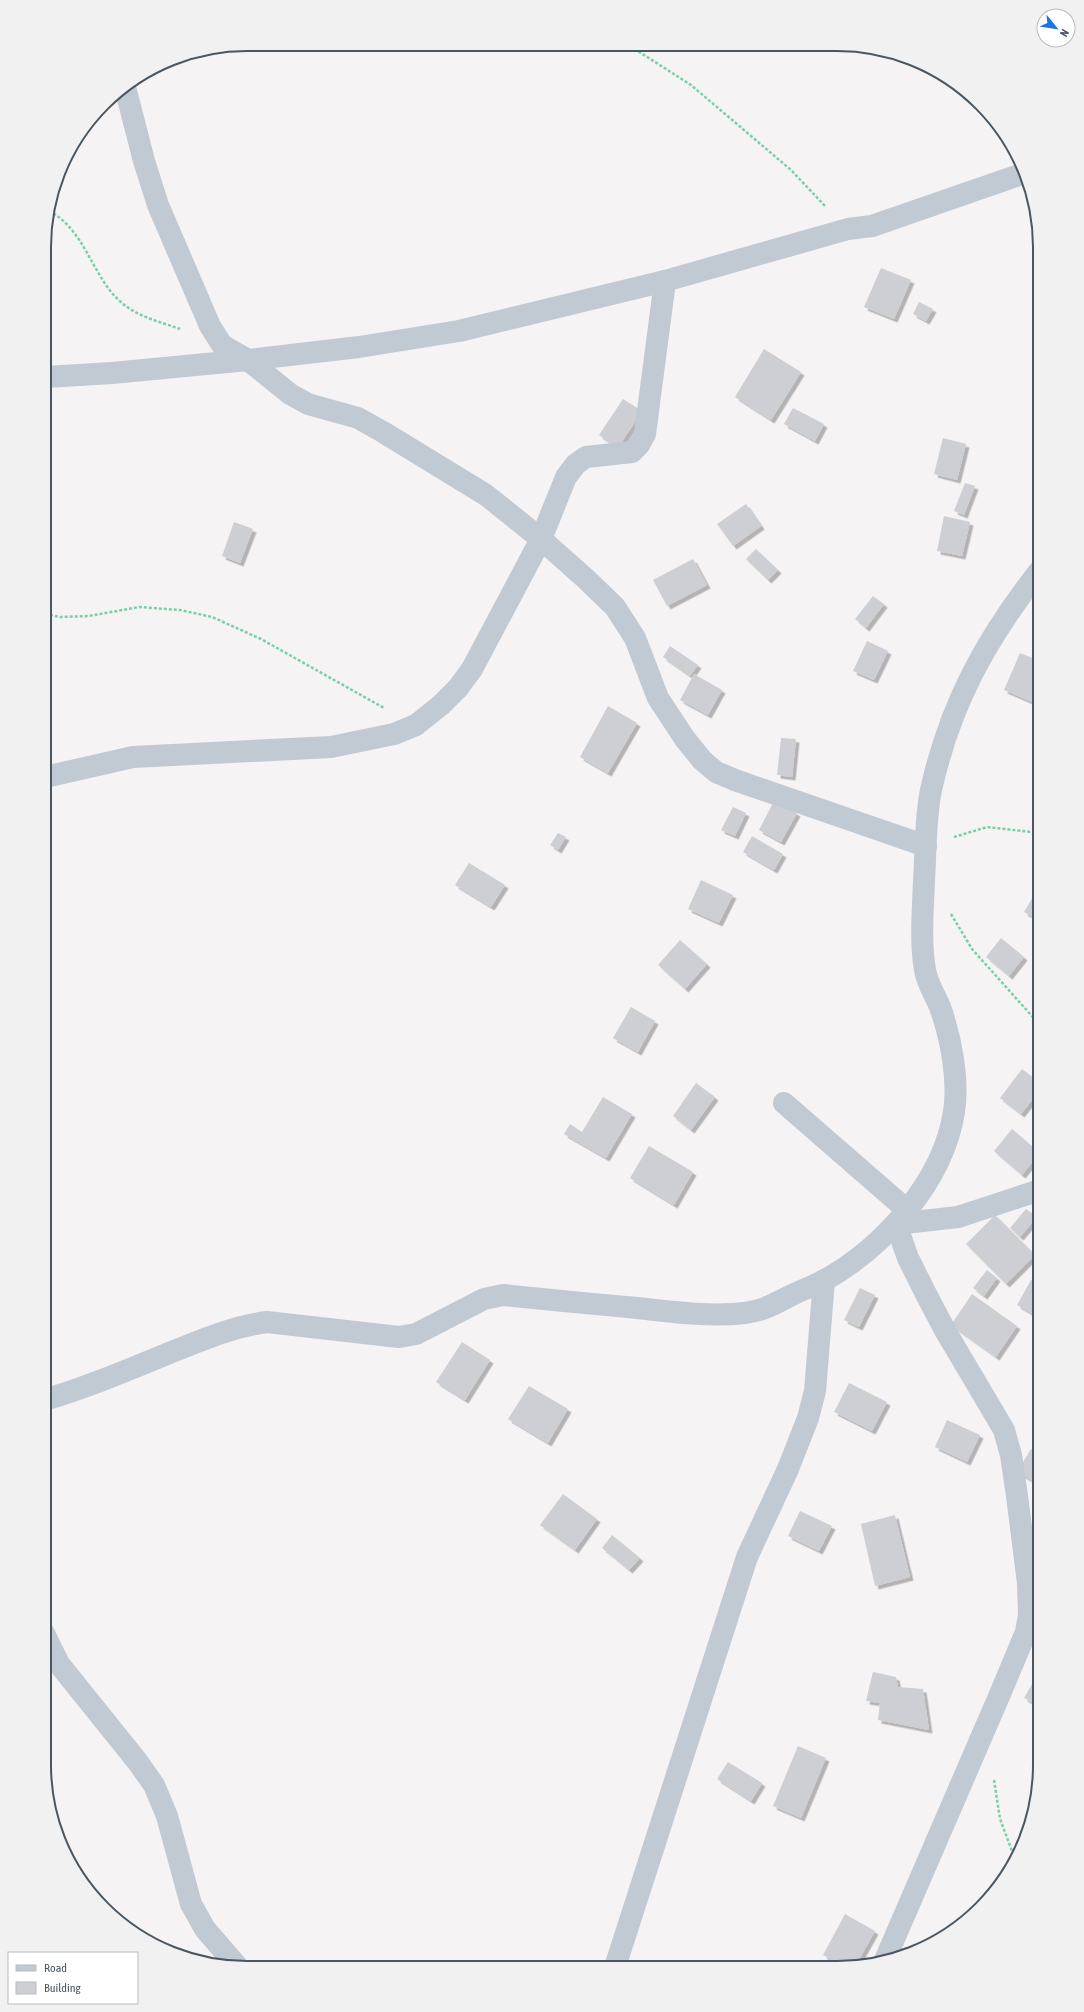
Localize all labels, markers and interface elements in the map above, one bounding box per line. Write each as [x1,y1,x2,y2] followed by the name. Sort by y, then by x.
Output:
[1036,8,1076,48] north arrow
[1058,27,1071,39] text: N
[8,1952,138,2004] legend
[44,1961,67,1975] text: Road
[44,1981,82,1995] text: Building

